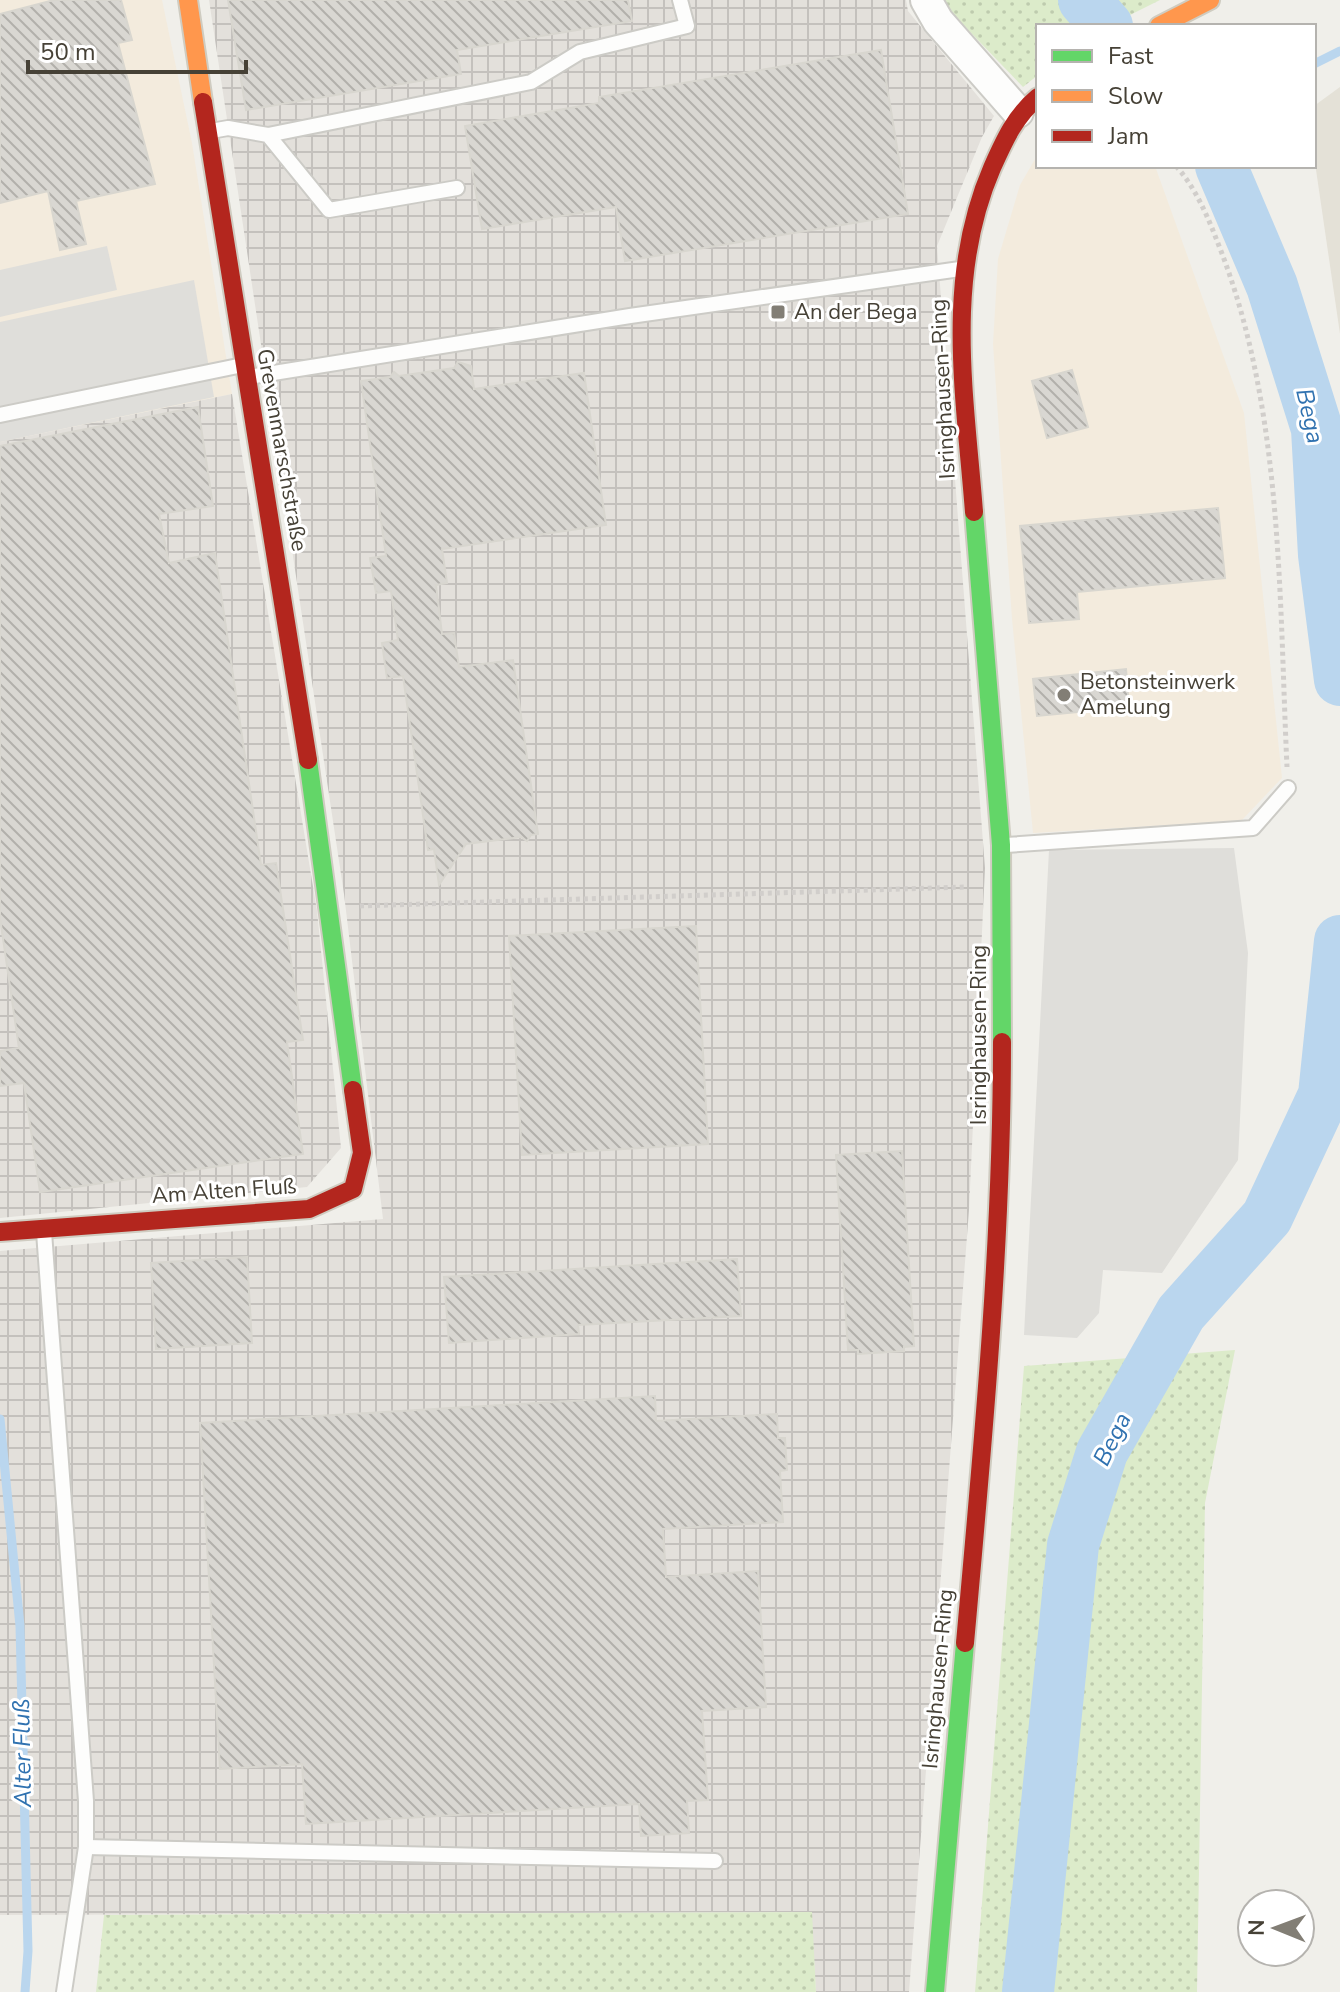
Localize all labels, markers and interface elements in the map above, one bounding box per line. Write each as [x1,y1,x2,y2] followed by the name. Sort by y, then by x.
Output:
[28,24,246,74] scale bar
[1036,24,1316,168] legend
[40,36,96,68] text: 50 m
[1108,40,1154,72] text: Fast
[1108,80,1163,112] text: Slow
[1107,120,1149,152] text: Jam
[794,297,917,327] place label: An der Bega
[923,298,963,480] street label: Isringhausen-Ring
[769,303,787,321] marker: An der Bega
[249,346,315,554] street label: Grevenmarschstraße
[1288,385,1332,447] water label: Bega
[1080,667,1236,722] place label: Betonsteinwerk Amelung
[1055,686,1073,704] marker: Betonsteinwerk Amelung
[964,945,994,1125] street label: Isringhausen-Ring
[151,1171,297,1211] street label: Am Alten Fluß
[1085,1407,1139,1471] water label: Bega
[915,1588,961,1770] street label: Isringhausen-Ring
[5,1698,39,1809] water label: Alter Fluß
[1236,1888,1316,1968] north arrow
[1242,1919,1272,1936] text: N

